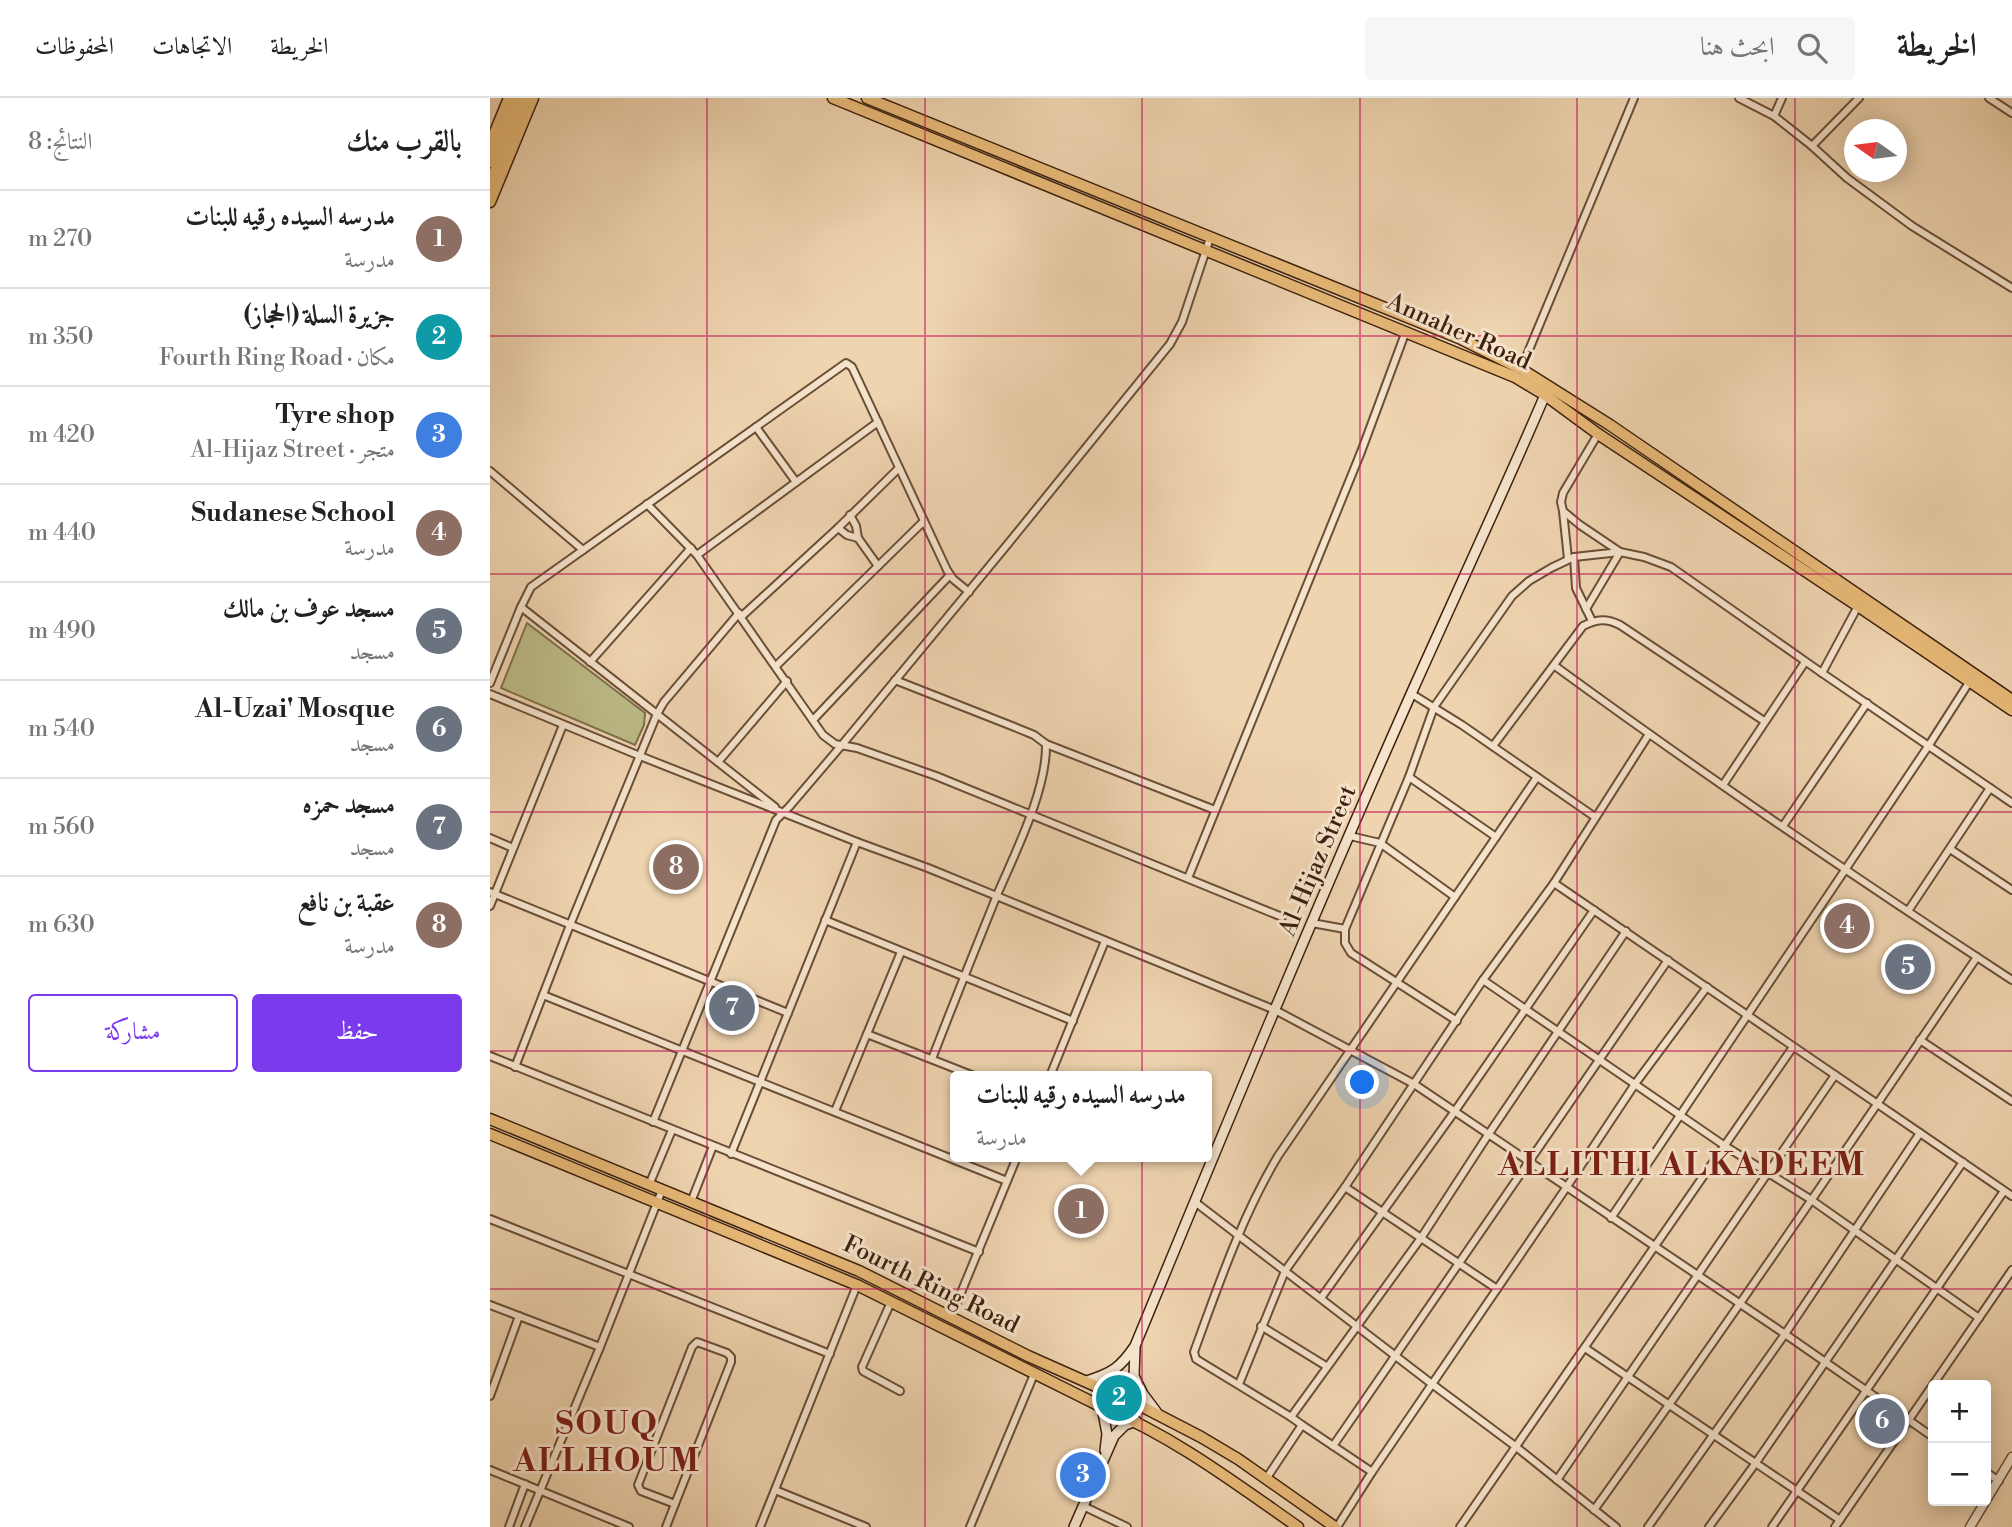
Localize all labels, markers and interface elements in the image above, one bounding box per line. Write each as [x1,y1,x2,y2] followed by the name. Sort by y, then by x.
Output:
[1365,17,1855,80] search box
[1897,26,1977,67] text: الخريطة
[1793,29,1831,67] icon: search
[1700,31,1775,63] text: ابحث هنا
[35,32,114,62] text: المحفوظات
[152,32,232,62] text: الاتجاهات
[270,32,329,62] text: الخريطة
[1844,119,1907,182] north arrow
[346,123,462,161] text: بالقرب منك
[28,128,92,156] text: النتائج: 8
[185,201,395,233] text: مدرسه السيده رقيه للبنات
[28,225,92,253] text: 270 m
[433,225,445,253] text: 1
[344,246,395,274] text: مدرسة
[1381,286,1536,377] street label: Annaher Road
[244,299,395,331] text: جزيرة السلة (الحجاز)
[28,323,94,351] text: 350 m
[432,323,446,351] text: 2
[159,344,395,372] text: مكان · Fourth Ring Road
[275,399,395,431] text: Tyre shop
[28,421,95,449] text: 420 m
[432,421,446,449] text: 3
[191,436,395,464] text: متجر · Al-Hijaz Street
[191,497,395,529] text: Sudanese School
[28,519,96,547] text: 440 m
[431,519,447,547] text: 4
[344,534,395,562] text: مدرسة
[223,593,395,625] text: مسجد عوف بن مالك
[28,617,96,645] text: 490 m
[432,617,446,645] text: 5
[350,638,395,666] text: مسجد
[195,693,395,725] text: Al-Uzai' Mosque
[28,715,95,743] text: 540 m
[432,715,446,743] text: 6
[350,730,395,758] text: مسجد
[1272,780,1364,942] street label: Al-Hijaz Street
[302,789,395,821] text: مسجد حمزه
[28,813,95,841] text: 560 m
[432,813,446,841] text: 7
[350,834,395,862] text: مسجد
[653,841,699,893] pin: 8
[297,887,395,919] text: عقبة بن نافع
[1824,900,1870,952] pin: 4
[28,911,95,939] text: 630 m
[432,911,446,939] text: 8
[344,932,395,960] text: مدرسة
[1885,941,1931,993] pin: 5
[709,982,755,1034] pin: 7
[28,994,238,1072] button: مشاركة
[252,994,462,1072] button: حفظ
[1345,1065,1379,1099] your location
[950,1071,1212,1162] popup
[976,1079,1186,1111] text: مدرسه السيده رقيه للبنات
[976,1124,1027,1152] text: مدرسة
[1497,1145,1866,1185] district label: ALLITHI ALKADEEM
[1058,1185,1104,1237] pin: 1
[838,1229,1024,1341] street label: Fourth Ring Road
[1096,1372,1142,1424] pin: 2
[1928,1380,1991,1506] map controls
[1928,1380,1991,1443] button: +
[1859,1395,1905,1447] pin: 6
[512,1404,701,1481] district label: SOUQ ALLHOUM
[1928,1443,1991,1506] button: −
[1060,1449,1106,1501] pin: 3

